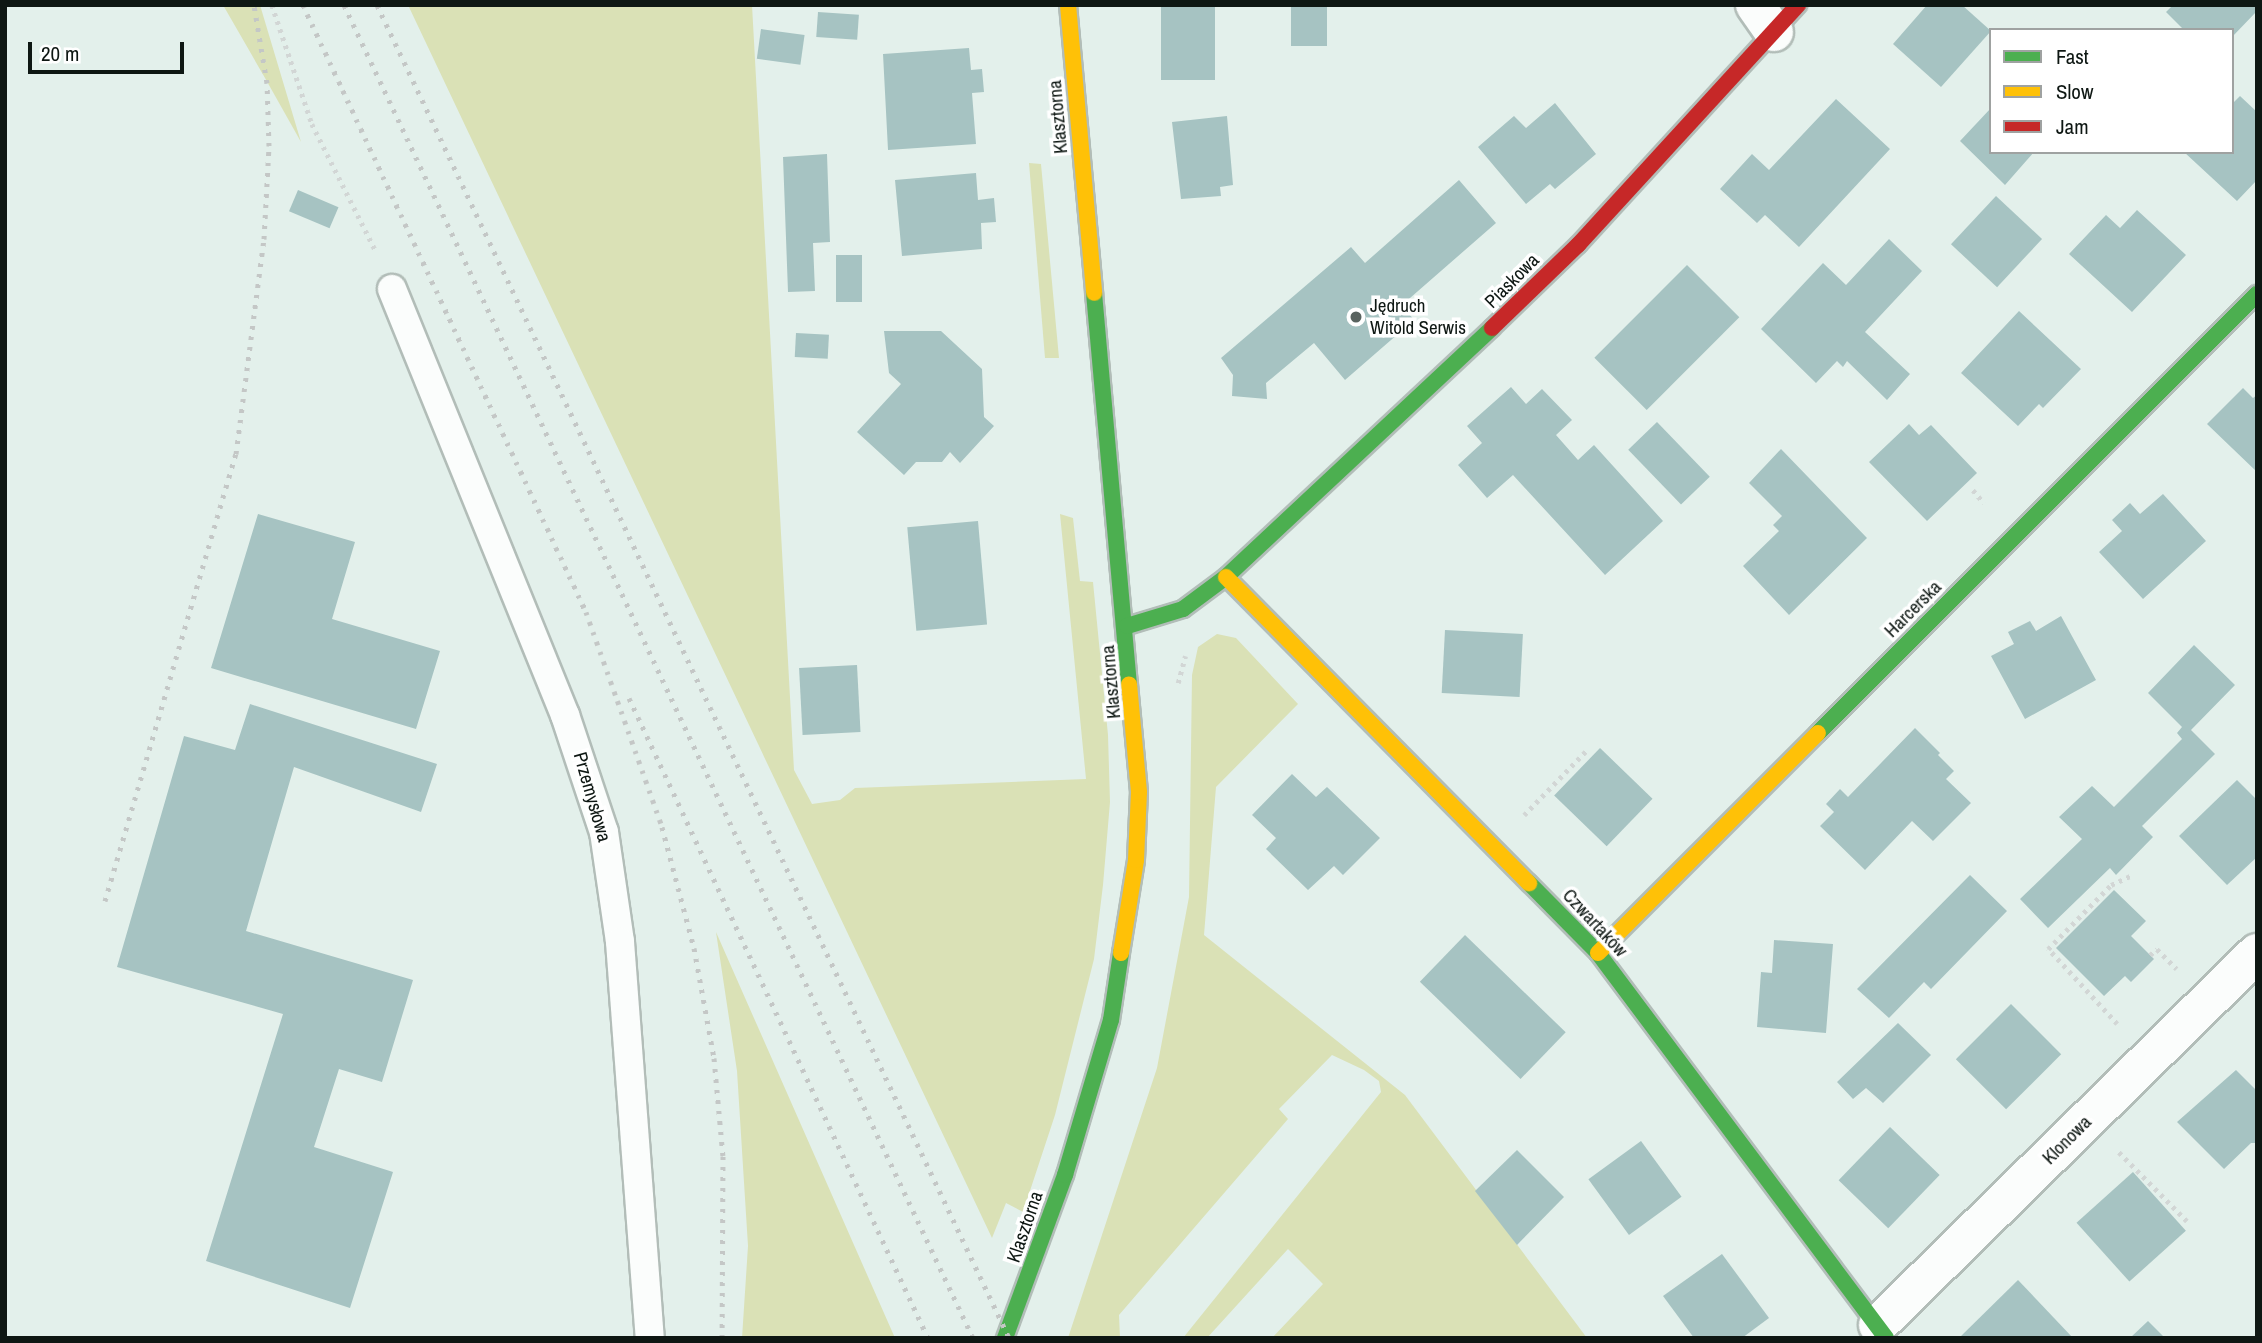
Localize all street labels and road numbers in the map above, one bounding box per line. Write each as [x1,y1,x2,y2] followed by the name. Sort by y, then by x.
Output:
[1043,79,1073,155] street label: Klasztorna
[1480,249,1544,313] street label: Piaskowa
[1880,576,1946,642] street label: Harcerska
[1096,644,1126,720] street label: Klasztorna
[568,749,616,845] street label: Przemysłowa
[1558,884,1632,962] street label: Czwartaków
[2038,1111,2096,1169] street label: Klonowa
[1002,1188,1048,1266] street label: Klasztorna

